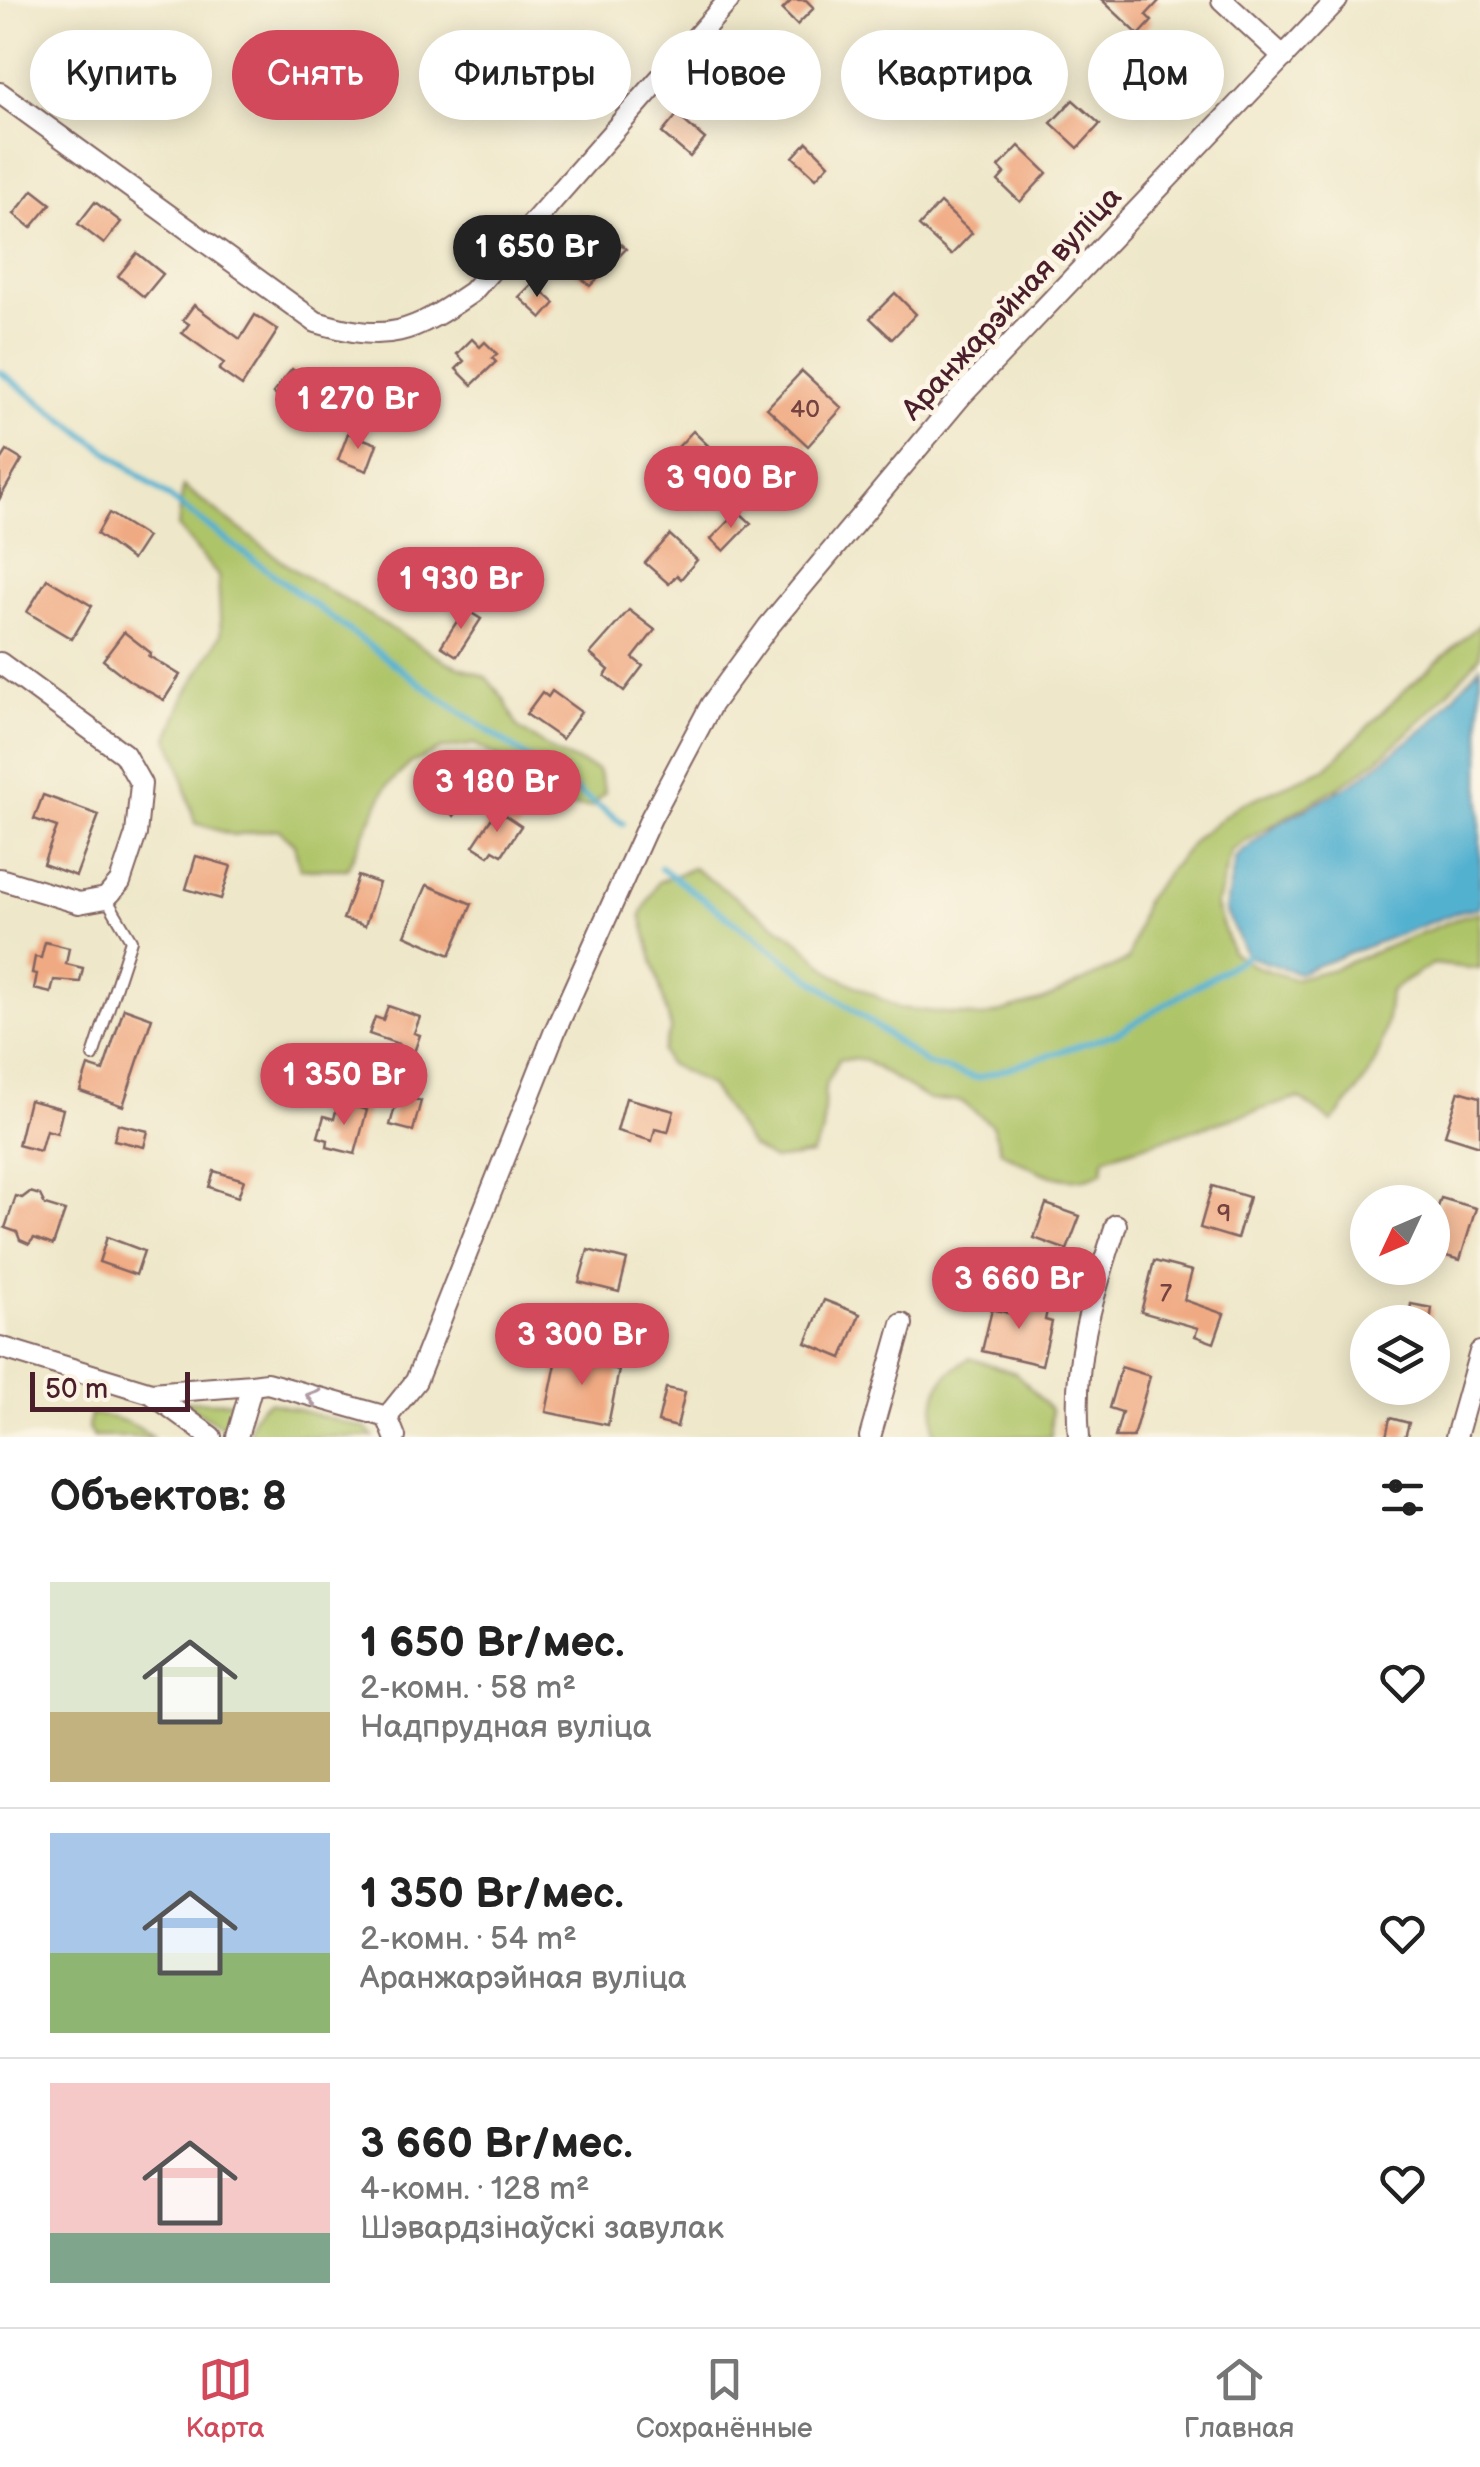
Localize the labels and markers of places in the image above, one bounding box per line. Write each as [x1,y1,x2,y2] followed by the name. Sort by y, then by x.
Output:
[434,215,640,300] pin: 1 650 Br
[255,367,461,452] pin: 1 270 Br
[628,446,834,531] pin: 3 900 Br
[358,547,564,632] pin: 1 930 Br
[394,750,600,835] pin: 3 180 Br
[241,1043,447,1128] pin: 1 350 Br
[916,1247,1122,1332] pin: 3 660 Br
[479,1303,685,1388] pin: 3 300 Br

